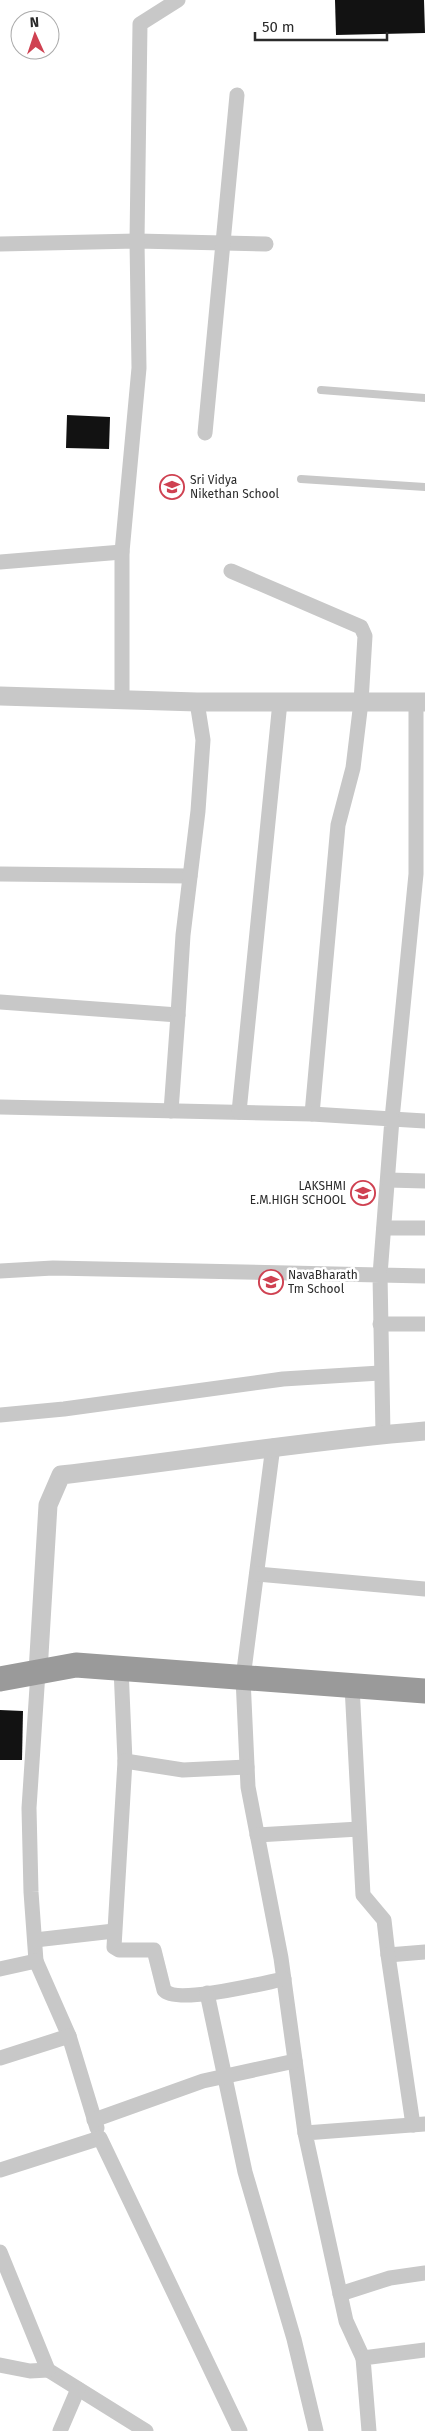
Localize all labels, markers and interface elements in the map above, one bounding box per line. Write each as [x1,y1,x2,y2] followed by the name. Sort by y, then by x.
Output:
[10,10,60,60] north arrow
[255,10,388,42] scale bar
[29,14,39,31] text: N
[262,18,295,36] text: 50 m
[190,473,280,501] place label: Sri Vidya Nikethan School
[159,474,185,500] school or university icon: Sri Vidya Nikethan School
[250,1179,346,1207] place label: LAKSHMI E.M.HIGH SCHOOL
[350,1180,376,1206] school or university icon: LAKSHMI E.M.HIGH SCHOOL
[288,1268,358,1296] place label: NavaBharath Tm School
[258,1269,284,1295] school or university icon: NavaBharath Tm School

